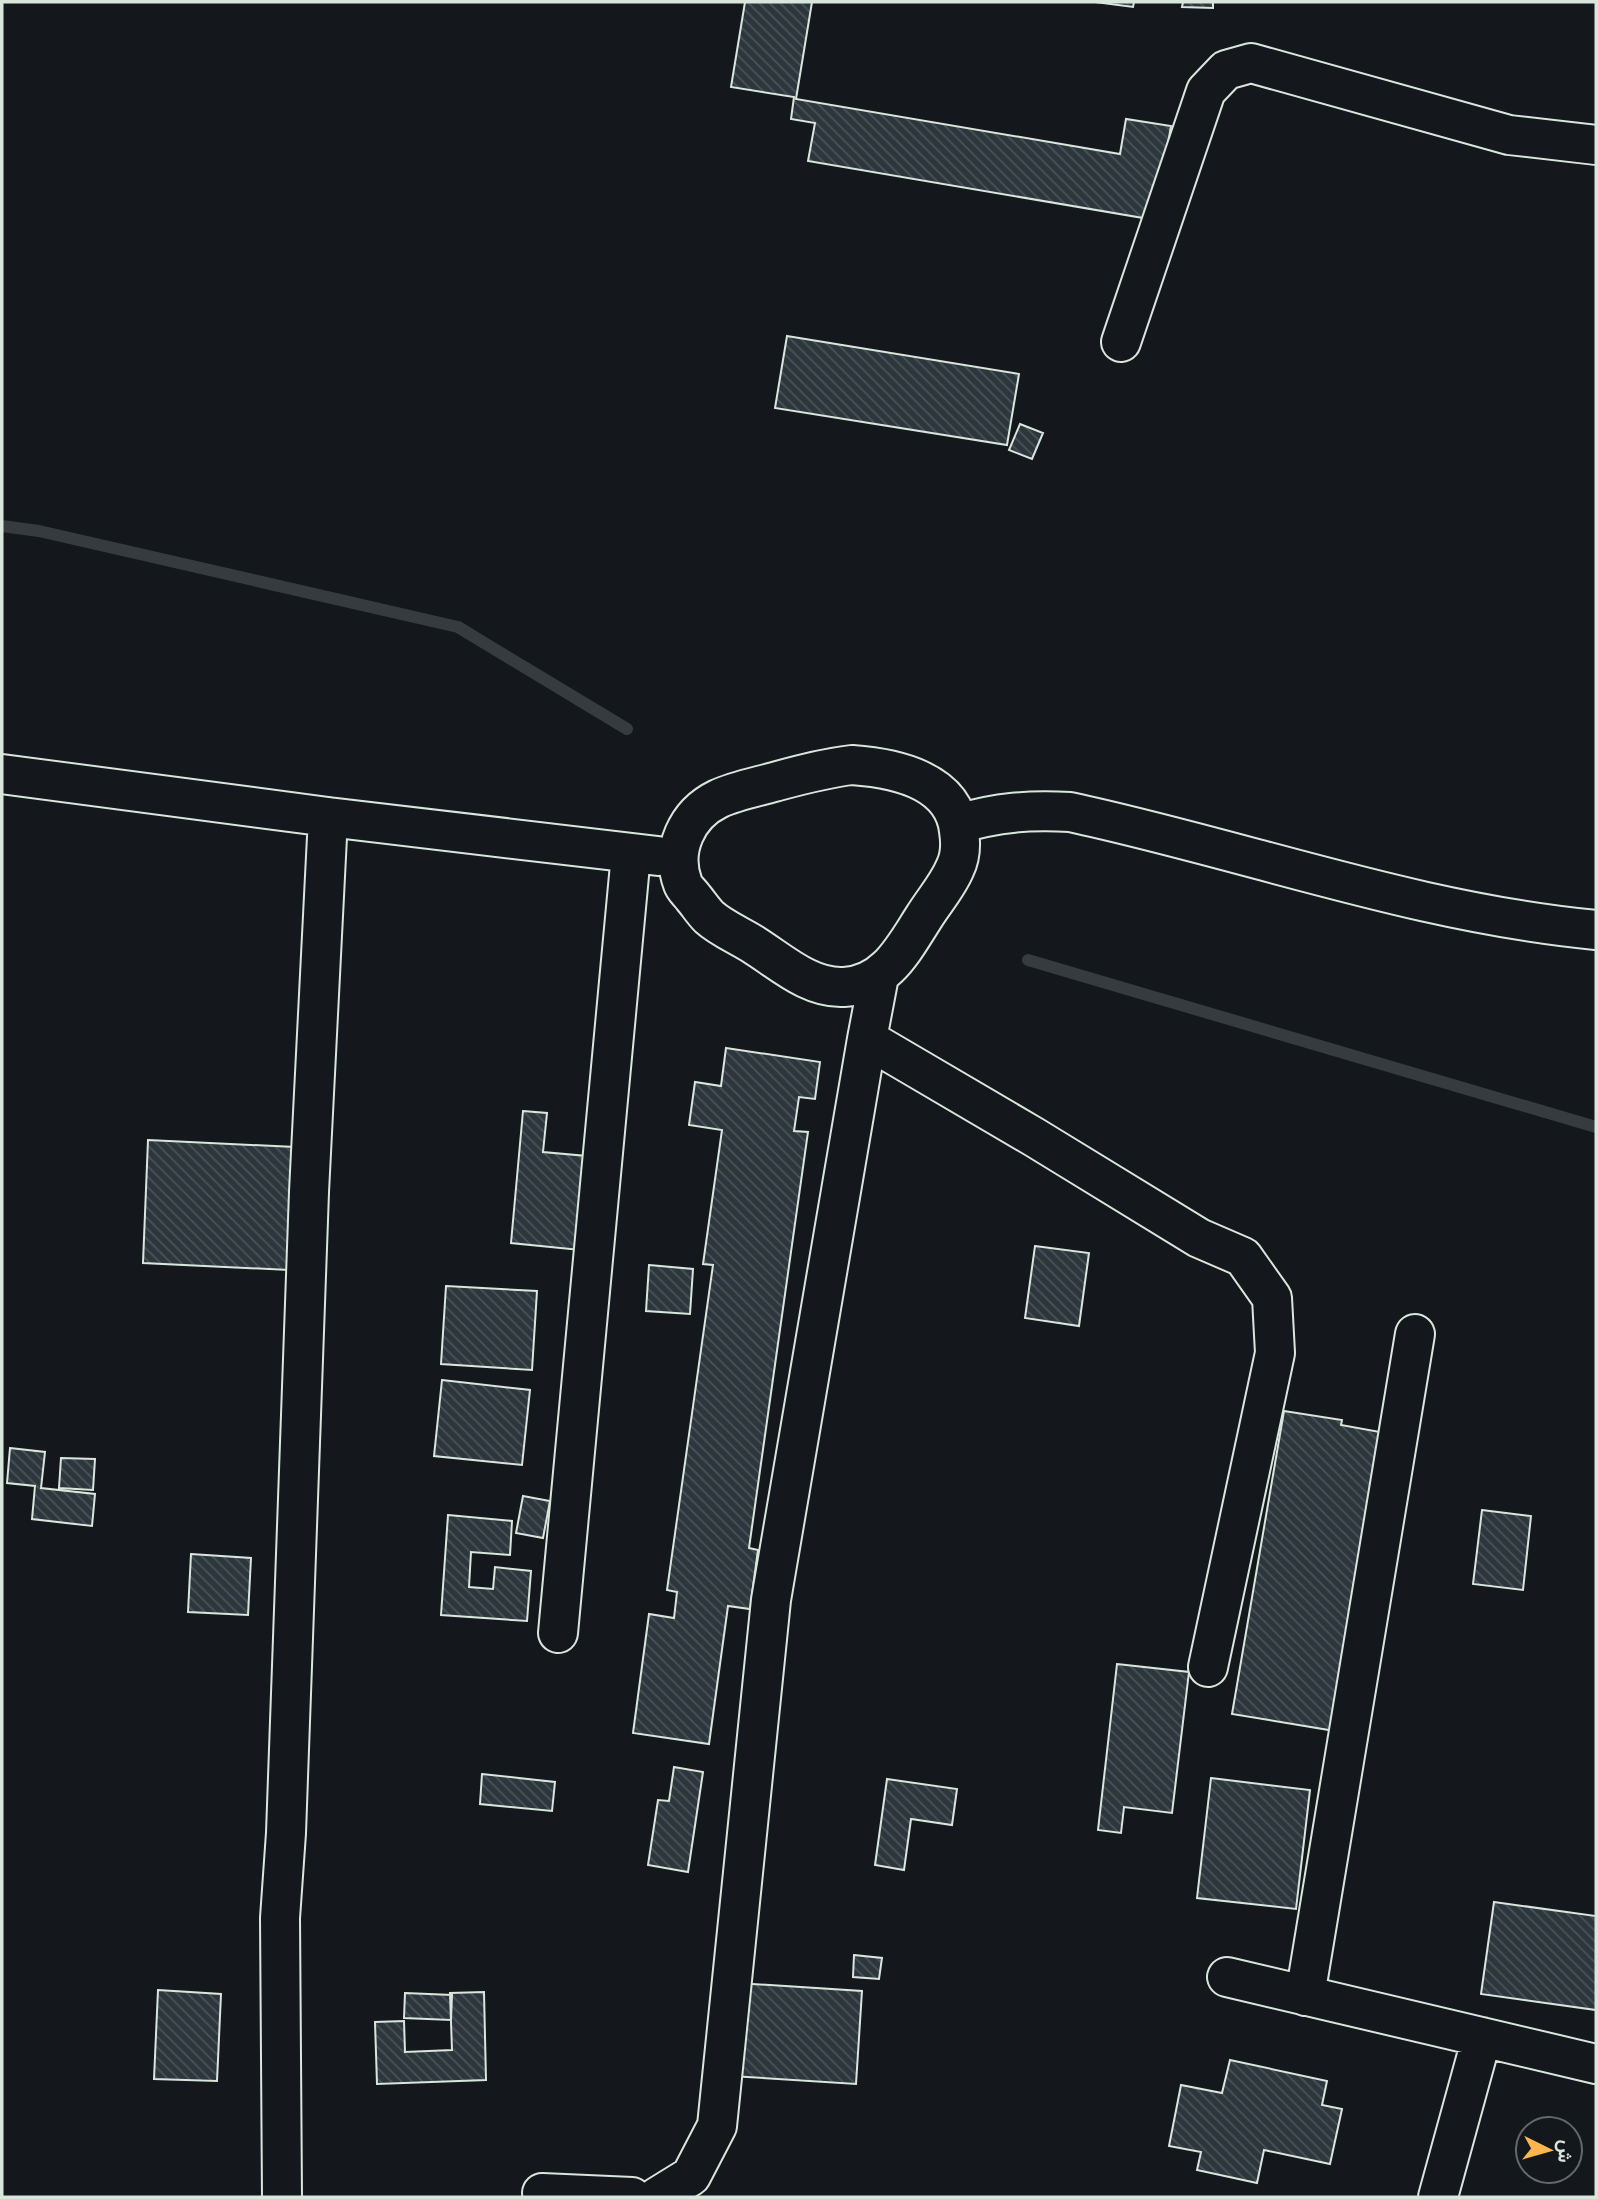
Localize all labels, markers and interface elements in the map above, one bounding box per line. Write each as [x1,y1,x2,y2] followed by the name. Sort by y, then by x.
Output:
[1514,2115,1584,2185] north arrow
[1552,2139,1579,2164] text: ش

